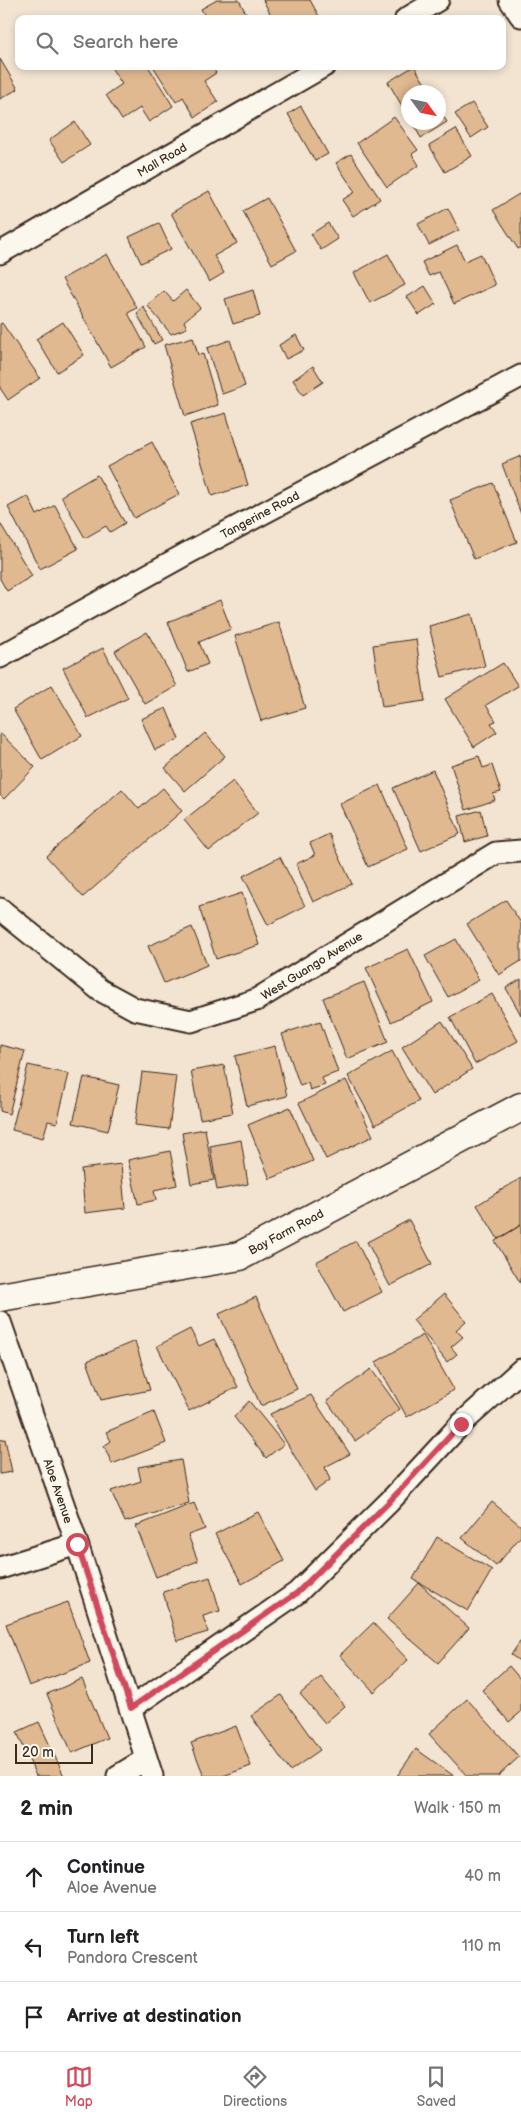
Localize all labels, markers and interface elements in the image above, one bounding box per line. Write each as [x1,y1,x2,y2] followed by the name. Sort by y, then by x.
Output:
[15,15,506,70] search box
[33,29,61,57] icon: search
[73,31,178,54] text: Search here
[401,85,446,130] north arrow
[135,140,190,181] street label: Mall Road
[218,488,302,542] street label: Tangerine Road
[259,929,366,1004] street label: West Guango Avenue
[246,1206,327,1259] street label: Bay Farm Road
[450,1413,473,1436] route end
[39,1457,76,1525] street label: Aloe Avenue
[66,1533,89,1556] route start
[15,1741,92,1764] scale bar
[22,1744,54,1761] text: 20 m
[20,1796,73,1821] text: 2 min
[414,1799,501,1818] text: Walk · 150 m
[67,1856,145,1879] text: Continue
[20,1863,48,1891] icon: ahead
[464,1867,501,1886] text: 40 m
[67,1879,157,1898] text: Aloe Avenue
[67,1926,139,1949] text: Turn left
[20,1933,48,1961] icon: left
[462,1937,501,1956] text: 110 m
[67,1949,198,1968] text: Pandora Crescent
[20,2003,48,2031] icon: arrive
[67,2005,242,2028] text: Arrive at destination
[65,2063,93,2110] tab: Map
[223,2063,287,2110] tab: Directions
[417,2063,456,2110] tab: Saved

